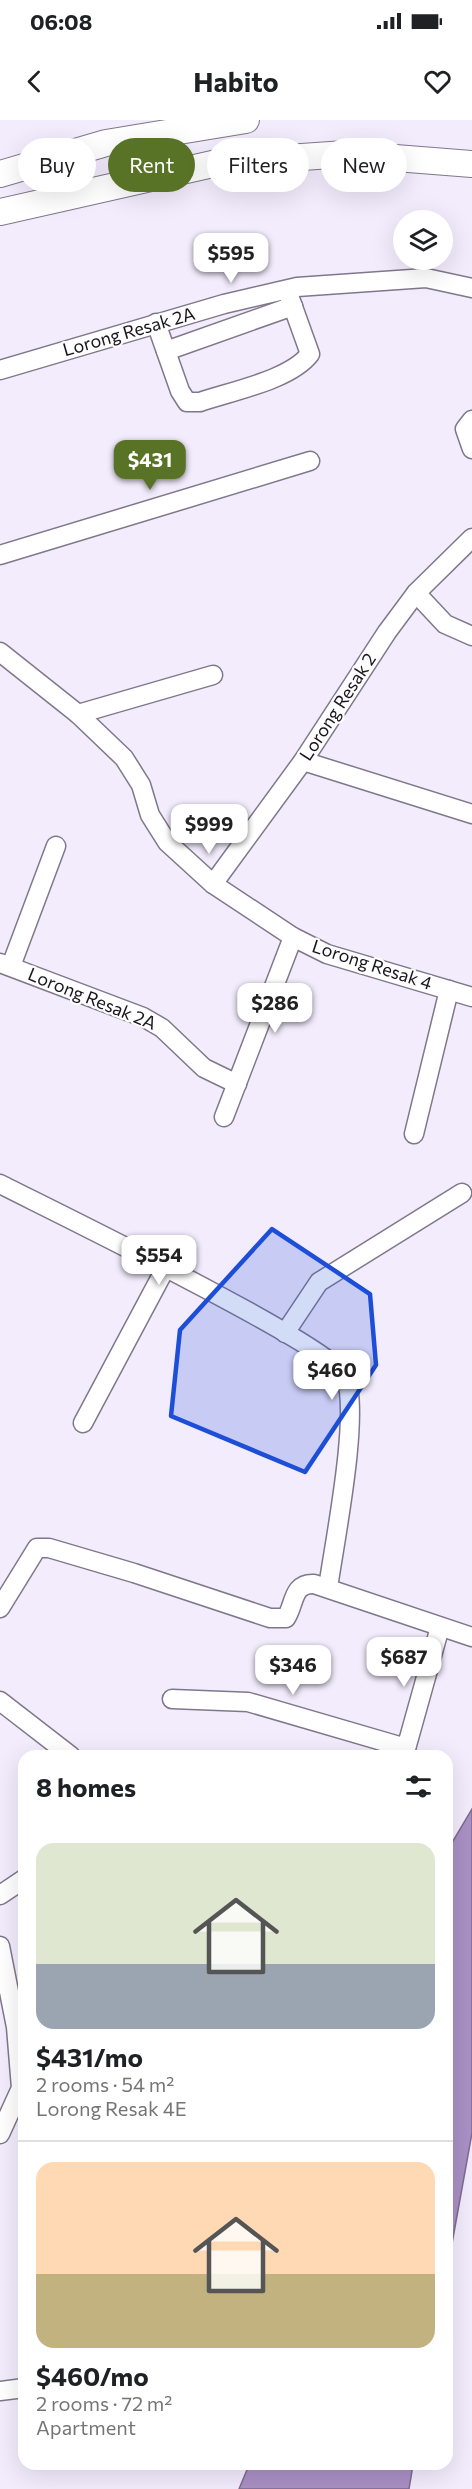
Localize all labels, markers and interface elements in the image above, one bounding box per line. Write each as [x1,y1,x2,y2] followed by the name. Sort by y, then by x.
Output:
[30,8,92,35] text: 06:08
[18,65,51,98] icon: back
[193,65,279,98] text: Habito
[421,65,454,98] icon: heart
[18,138,96,192] chip: Buy
[108,138,195,192] chip: Rent
[207,138,309,192] chip: Filters
[321,138,407,192] chip: New
[393,210,453,270] map controls
[393,210,453,270] button: layers
[195,233,267,284] pin: $595
[207,240,255,264] text: $595
[60,302,197,360] street label: Lorong Resak 2A
[114,440,186,491] pin: $431
[128,447,172,471] text: $431
[294,648,380,764] street label: Lorong Resak 2
[173,804,245,855] pin: $999
[185,811,233,835] text: $999
[310,934,435,994] street label: Lorong Resak 4
[25,962,160,1034] street label: Lorong Resak 2A
[239,983,311,1034] pin: $286
[251,990,299,1014] text: $286
[123,1235,195,1286] pin: $554
[135,1242,183,1266] text: $554
[296,1350,368,1401] pin: $460
[307,1357,357,1381] text: $460
[368,1637,440,1688] pin: $687
[380,1644,428,1668] text: $687
[257,1645,329,1696] pin: $346
[269,1652,317,1676] text: $346
[402,1770,435,1803] icon: filters
[36,1771,136,1802] text: 8 homes
[182,1882,290,1990] icon: home
[36,2041,143,2072] text: $431/mo
[36,2072,174,2096] text: 2 rooms · 54 m²
[36,2096,187,2120] text: Lorong Resak 4E
[182,2201,290,2309] icon: home
[36,2360,149,2391] text: $460/mo
[36,2391,172,2415] text: 2 rooms · 72 m²
[36,2415,136,2439] text: Apartment

